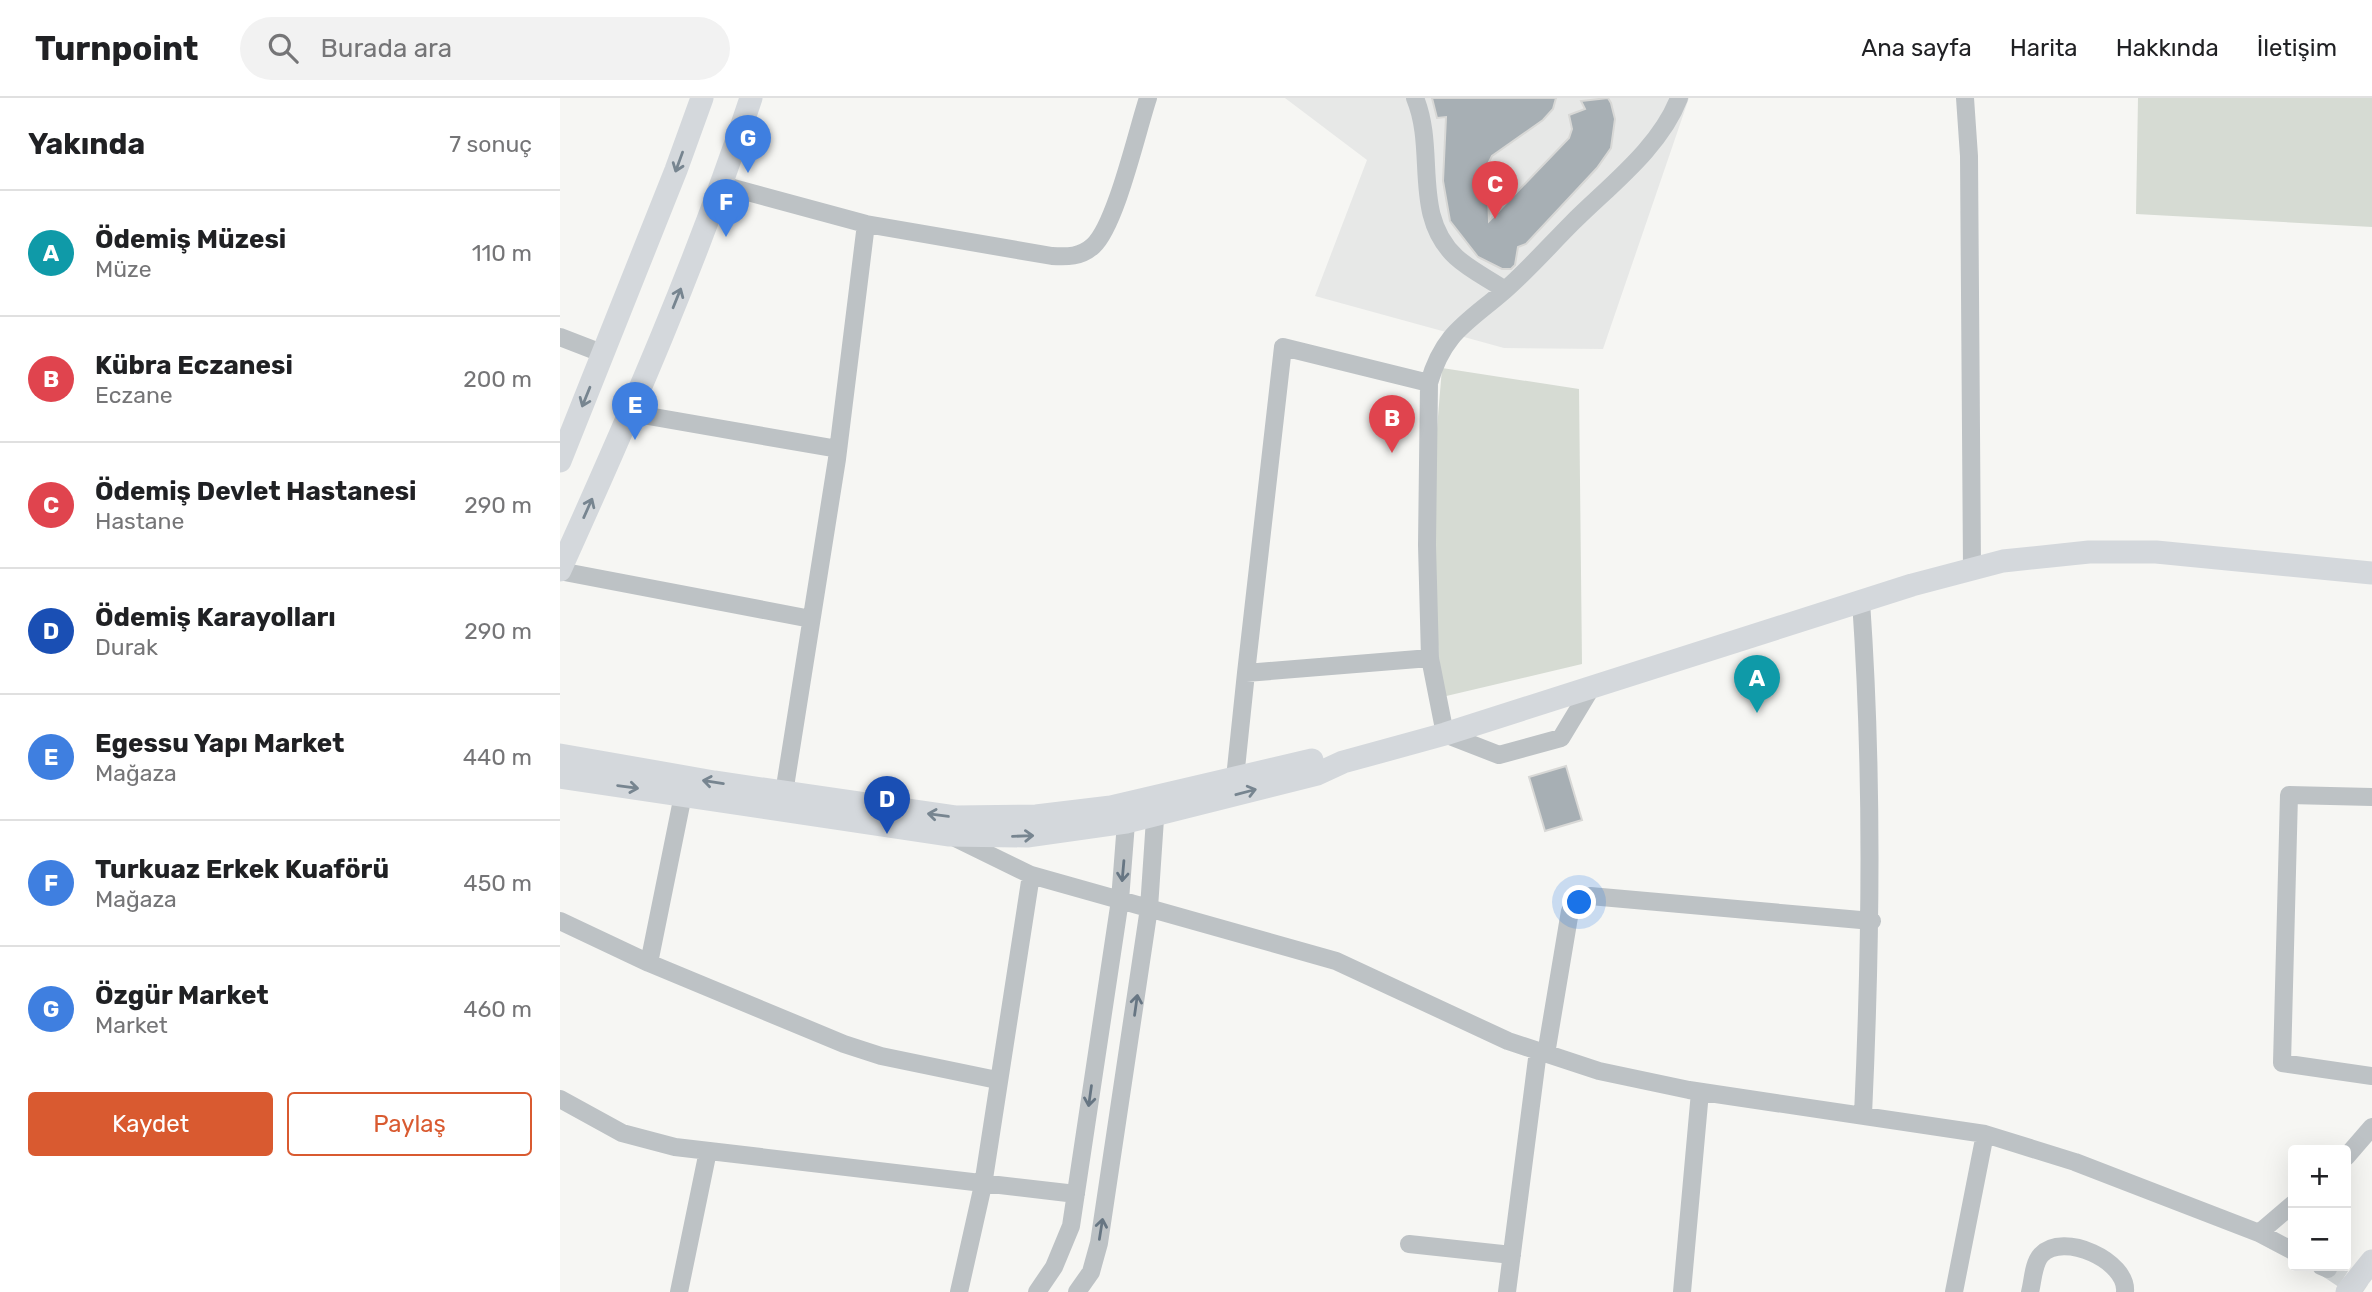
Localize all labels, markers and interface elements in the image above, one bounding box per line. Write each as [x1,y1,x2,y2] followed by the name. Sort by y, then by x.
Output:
[240,17,730,80] search box
[35,29,198,68] text: Turnpoint
[264,29,302,67] icon: search
[320,33,452,64] text: Burada ara
[1861,34,1972,62] text: Ana sayfa
[2010,34,2078,62] text: Harita
[2116,34,2219,62] text: Hakkında
[2257,34,2337,62] text: İletişim
[725,115,771,173] pin: G
[28,126,145,162] text: Yakında
[449,130,532,158] text: 7 sonuç
[672,151,684,173] one-way arrow
[1472,161,1518,219] pin: C
[703,179,749,237] pin: F
[95,224,286,255] text: Ödemiş Müzesi
[43,239,59,267] text: A
[472,239,532,267] text: 110 m
[95,255,152,283] text: Müze
[671,288,684,310] one-way arrow
[95,350,293,381] text: Kübra Eczanesi
[43,365,59,393] text: B
[463,365,532,393] text: 200 m
[95,381,173,409] text: Eczane
[612,382,658,440] pin: E
[579,385,592,407] one-way arrow
[1369,395,1415,453] pin: B
[95,476,417,507] text: Ödemiş Devlet Hastanesi
[43,491,59,519] text: C
[464,491,532,519] text: 290 m
[582,497,595,519] one-way arrow
[95,507,184,535] text: Hastane
[95,602,336,633] text: Ödemiş Karayolları
[43,617,59,645] text: D
[464,617,532,645] text: 290 m
[95,633,158,661] text: Durak
[1734,655,1780,713] pin: A
[95,728,344,759] text: Egessu Yapı Market
[44,743,58,771] text: E
[463,743,532,771] text: 440 m
[95,759,177,787] text: Mağaza
[702,775,724,788] one-way arrow
[864,776,910,834] pin: D
[616,780,638,793] one-way arrow
[1234,785,1257,798] one-way arrow
[927,808,950,821] one-way arrow
[1011,829,1034,842] one-way arrow
[95,854,389,885] text: Turkuaz Erkek Kuaförü
[1116,859,1129,882] one-way arrow
[44,869,58,897] text: F
[463,869,532,897] text: 450 m
[95,885,177,913] text: Mağaza
[1562,885,1596,919] your location
[95,980,269,1011] text: Özgür Market
[1129,994,1142,1016] one-way arrow
[43,995,59,1023] text: G
[463,995,532,1023] text: 460 m
[95,1011,168,1039] text: Market
[1083,1084,1096,1107] one-way arrow
[28,1092,273,1156] button: Kaydet
[287,1092,532,1156] button: Paylaş
[2288,1145,2351,1271] map controls
[2288,1145,2351,1208] button: +
[2288,1208,2351,1271] button: −
[1095,1219,1108,1241] one-way arrow

